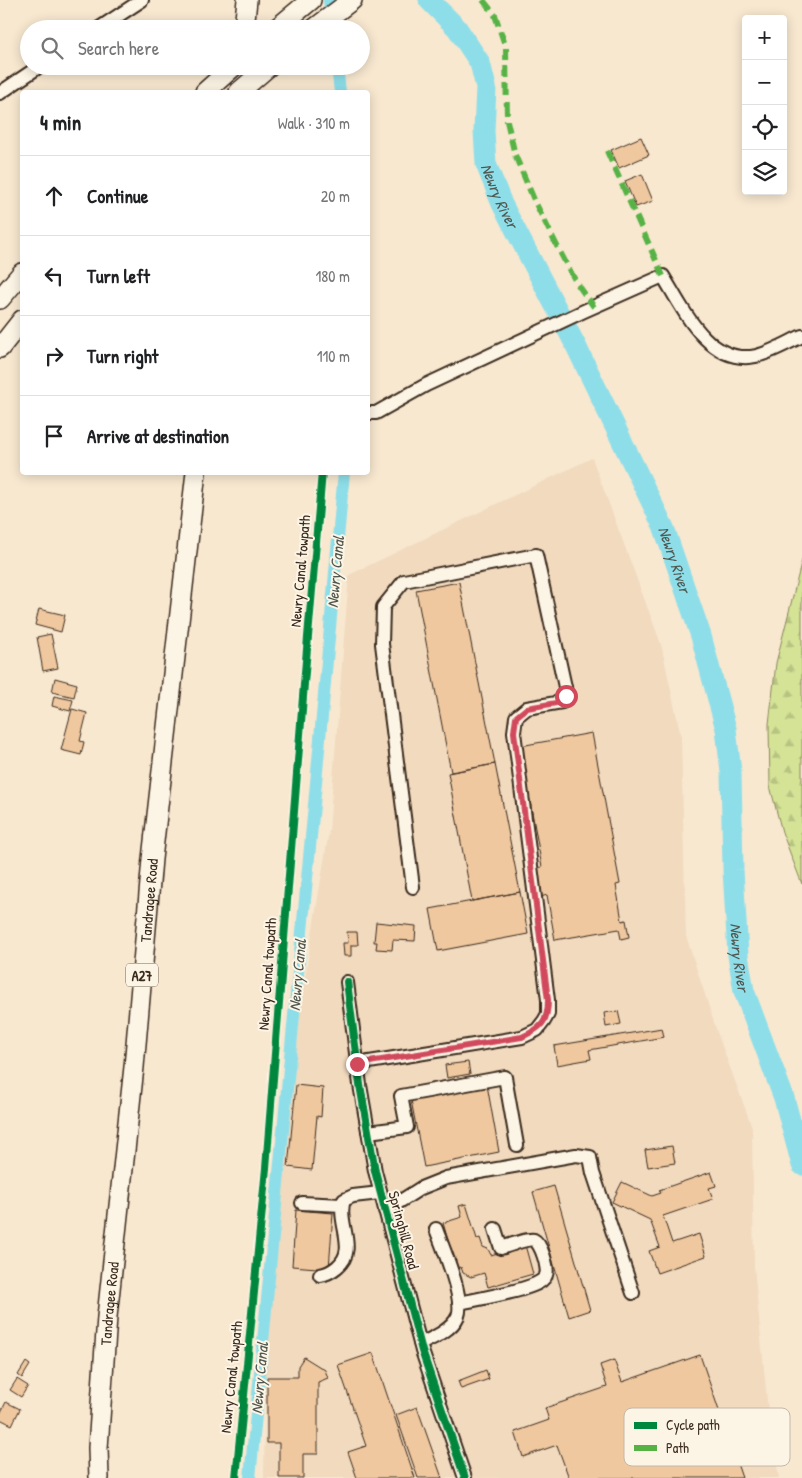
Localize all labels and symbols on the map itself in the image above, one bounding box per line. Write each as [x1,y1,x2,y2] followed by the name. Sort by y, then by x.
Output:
[476,160,525,234] water label: Newry River
[285,514,315,628] street label: Newry Canal towpath
[653,523,697,597] water label: Newry River
[321,535,349,609] water label: Newry Canal
[555,685,578,708] route start
[134,858,163,943] street label: Tandragee Road
[253,917,281,1031] street label: Newry Canal towpath
[725,922,755,995] water label: Newry River
[283,938,311,1012] water label: Newry Canal
[126,964,158,986] road number: A27
[346,1053,369,1076] route end
[383,1189,425,1272] street label: Springhill Road
[95,1260,123,1346] street label: Tandragee Road
[215,1320,247,1434] street label: Newry Canal towpath
[245,1341,273,1415] water label: Newry Canal
[624,1408,790,1466] legend
[666,1415,720,1435] text: Cycle path
[666,1438,689,1457] text: Path

